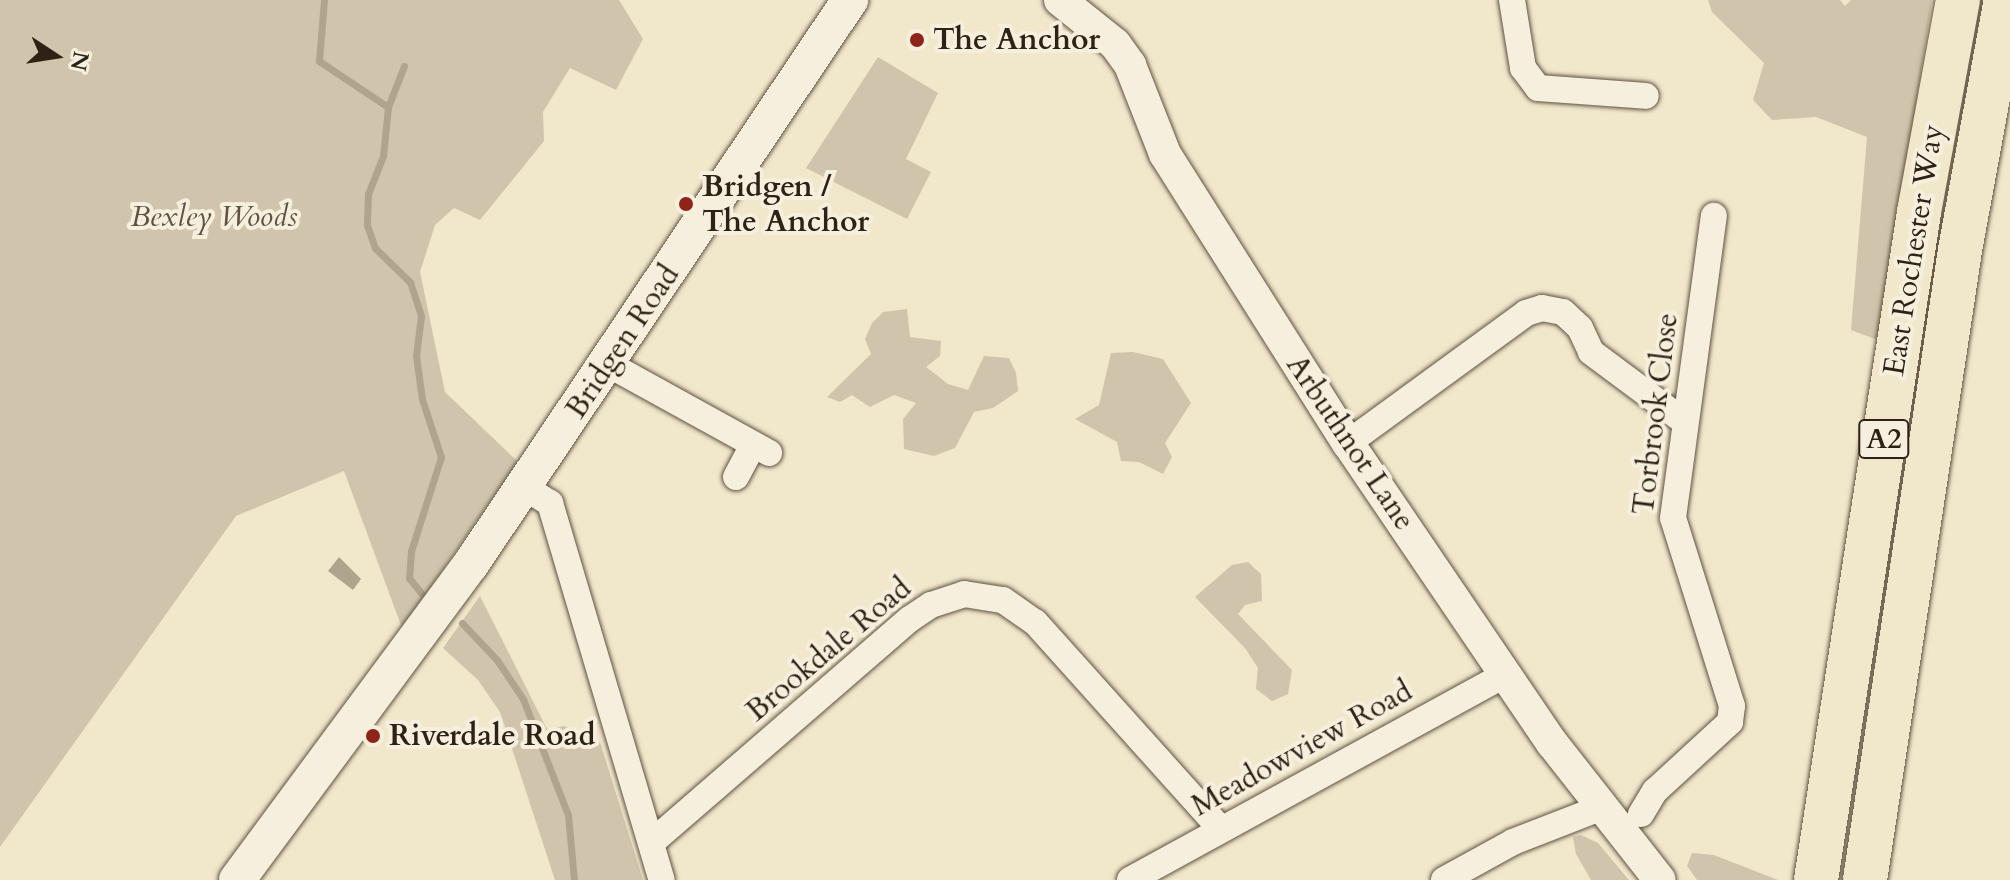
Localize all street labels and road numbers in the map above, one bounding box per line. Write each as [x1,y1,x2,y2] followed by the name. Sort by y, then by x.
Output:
[1876,122,1952,378] street label: East Rochester Way
[559,258,687,426] street label: Bridgen Road
[1626,311,1686,517] street label: Torbrook Close
[1278,349,1422,537] street label: Arbuthnot Lane
[1858,415,1910,463] road number: A2
[739,571,919,729] street label: Brookdale Road
[1186,674,1418,824] street label: Meadowview Road

